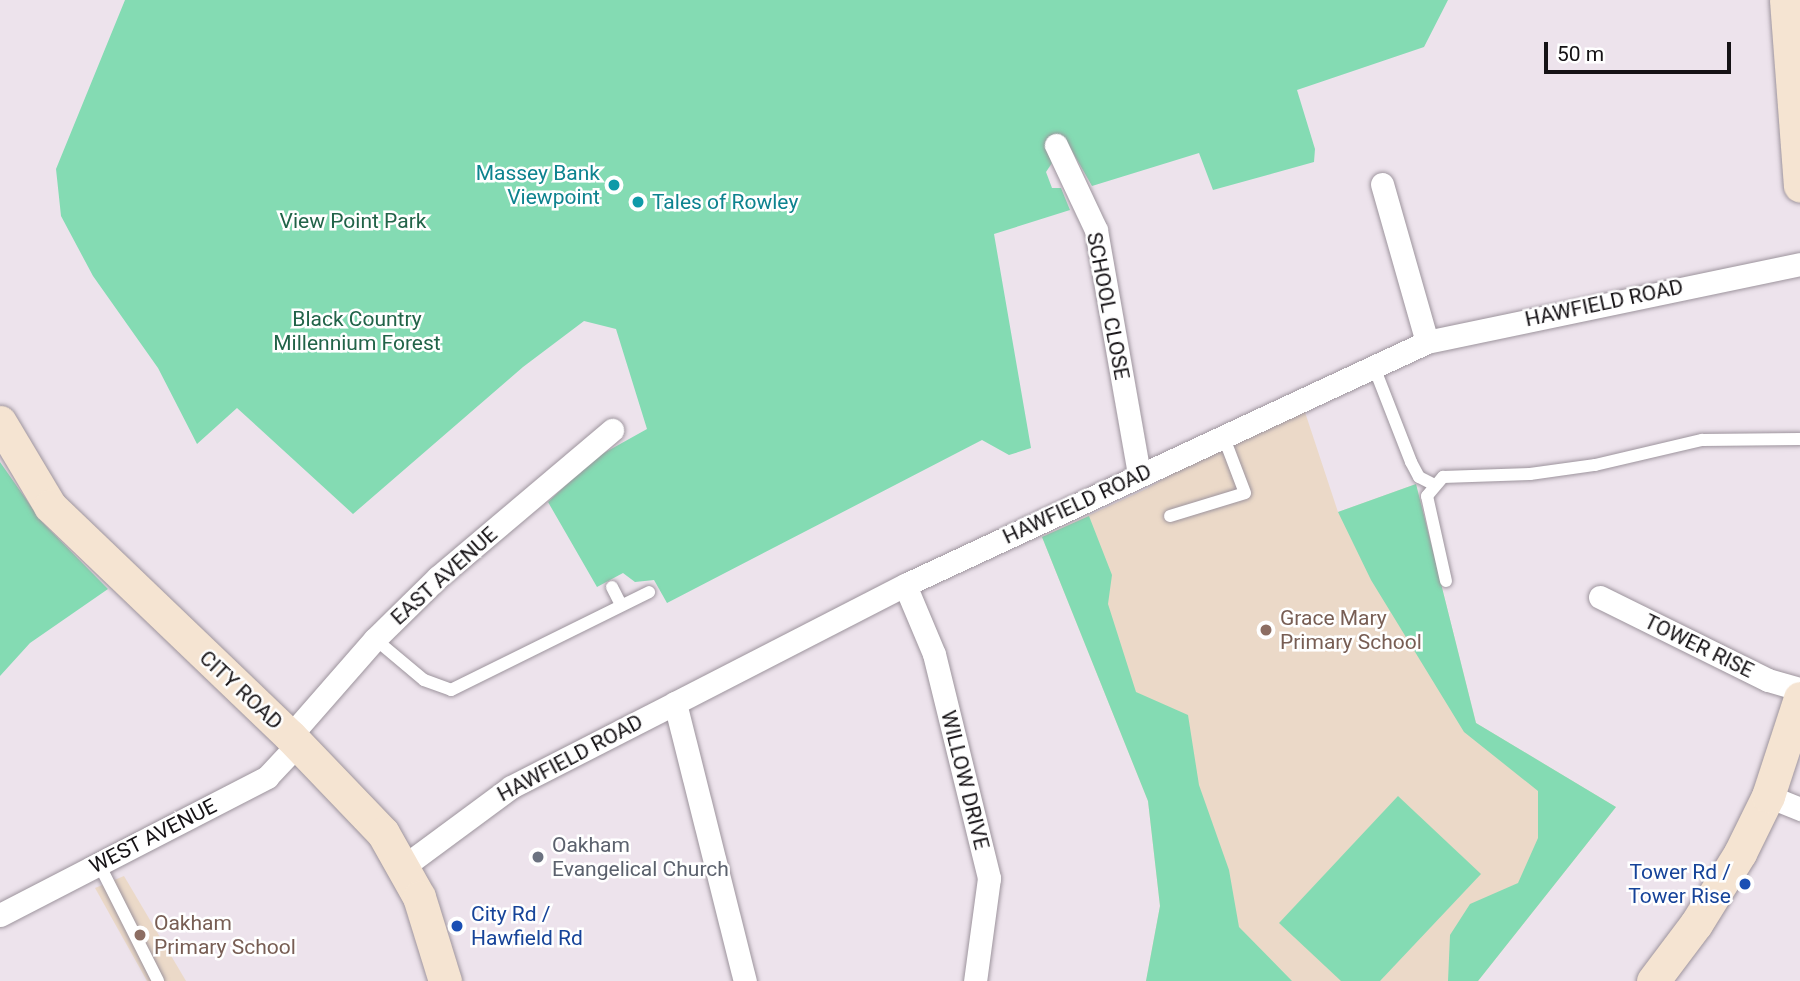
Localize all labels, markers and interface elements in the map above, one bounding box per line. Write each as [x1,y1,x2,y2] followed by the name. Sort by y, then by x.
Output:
[1548,28,1735,72] scale bar
[1557,42,1604,66] text: 50 m
[476,160,600,210] place label: Massey Bank Viewpoint
[606,177,622,193] marker: Massey Bank Viewpoint
[652,189,798,215] place label: Tales of Rowley
[630,194,646,210] marker: Tales of Rowley
[280,208,426,234] park label: View Point Park
[1081,230,1135,382] street label: SCHOOL CLOSE
[1523,274,1685,332] street label: HAWFIELD ROAD
[273,306,441,356] park label: Black Country Millennium Forest
[999,459,1155,549] street label: HAWFIELD ROAD
[386,522,502,630] street label: EAST AVENUE
[1280,605,1422,655] place label: Grace Mary Primary School
[1640,609,1758,683] street label: TOWER RISE
[1258,622,1274,638] marker: Grace Mary Primary School
[194,645,288,735] street label: CITY ROAD
[936,708,994,852] street label: WILLOW DRIVE
[493,709,647,807] street label: HAWFIELD ROAD
[85,793,221,879] street label: WEST AVENUE
[552,832,729,882] place label: Oakham Evangelical Church
[530,849,546,865] marker: Oakham Evangelical Church
[1628,859,1731,909] place label: Tower Rd / Tower Rise
[1737,876,1753,892] marker: Tower Rd / Tower Rise
[471,901,583,951] place label: City Rd / Hawfield Rd
[154,910,296,960] place label: Oakham Primary School
[449,918,465,934] marker: City Rd / Hawfield Rd
[132,927,148,943] marker: Oakham Primary School

